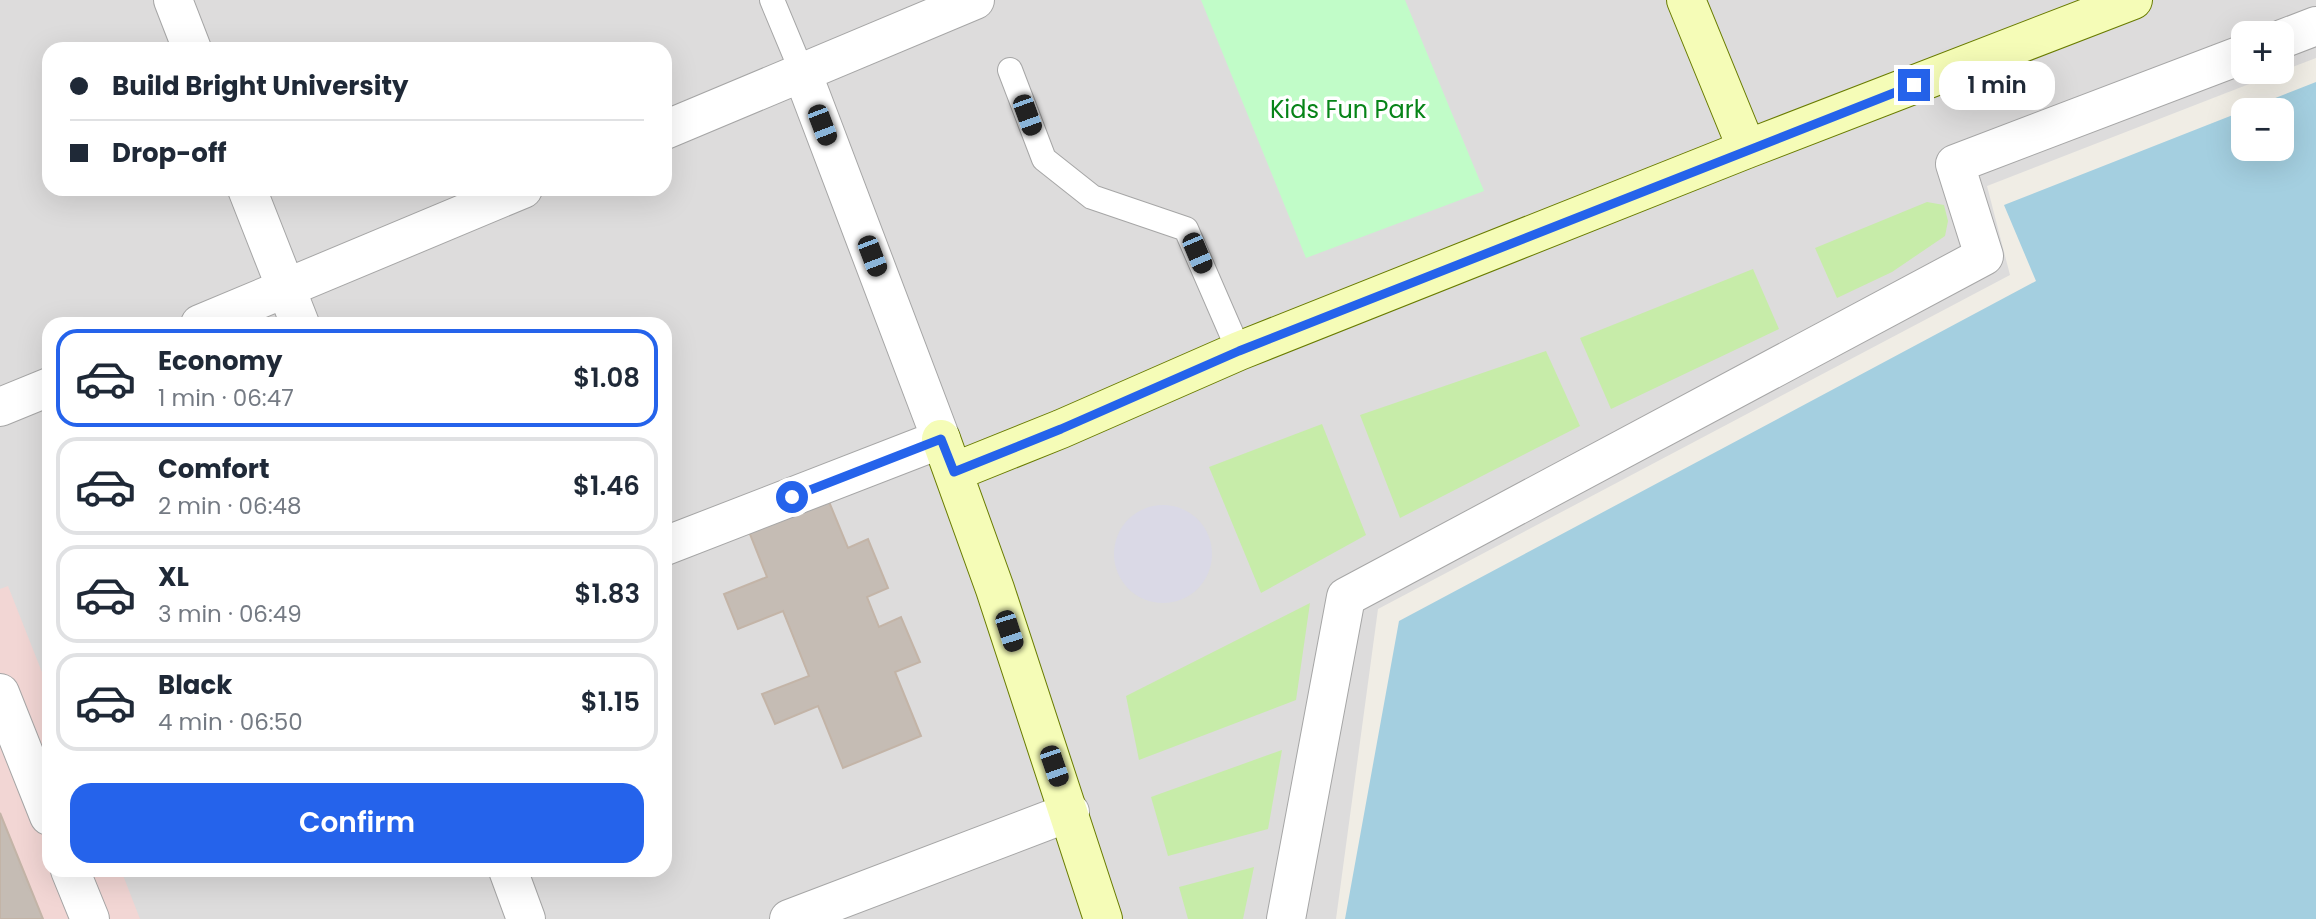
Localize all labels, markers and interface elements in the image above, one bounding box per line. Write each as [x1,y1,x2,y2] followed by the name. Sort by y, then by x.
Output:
[2231,21,2294,161] map controls
[2231,21,2294,84] button: +
[1938,60,2054,110] callout: 1 min
[112,68,408,104] text: Build Bright University
[1898,69,1930,101] route end
[1967,69,2027,101] text: 1 min
[1010,92,1045,138] car
[1270,93,1427,126] park label: Kids Fun Park
[2231,98,2294,161] button: −
[805,102,840,148] car
[112,135,227,171] text: Drop-off
[1180,230,1215,276] car
[855,233,890,279] car
[158,343,282,379] text: Economy
[74,347,137,410] icon: car
[573,360,640,396] text: $1.08
[158,382,294,414] text: 1 min · 06:47
[158,451,270,487] text: Comfort
[74,455,137,518] icon: car
[573,468,640,504] text: $1.46
[776,481,808,513] route start
[158,490,302,522] text: 2 min · 06:48
[158,559,189,595] text: XL
[74,563,137,626] icon: car
[575,576,640,612] text: $1.83
[158,598,302,630] text: 3 min · 06:49
[993,608,1026,654] car
[158,667,232,703] text: Black
[74,671,137,734] icon: car
[581,684,640,720] text: $1.15
[158,706,303,738] text: 4 min · 06:50
[1038,743,1071,789] car
[70,783,644,863] button: Confirm

